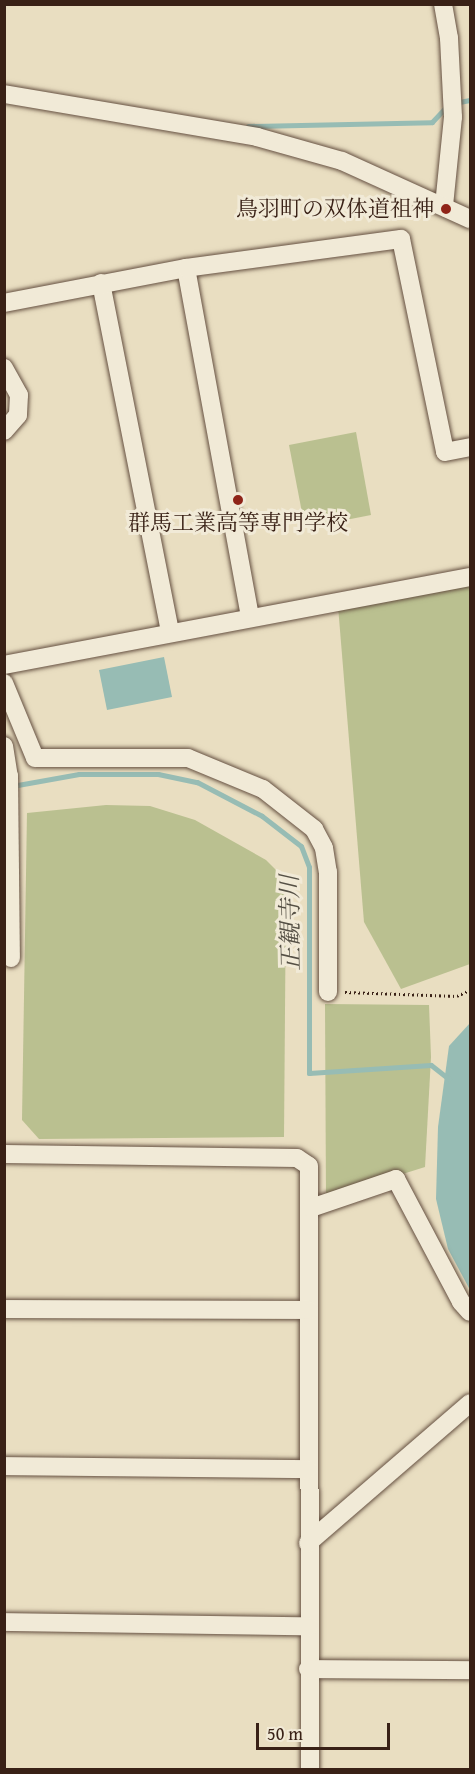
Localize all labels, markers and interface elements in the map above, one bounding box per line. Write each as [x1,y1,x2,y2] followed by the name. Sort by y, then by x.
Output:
[236,196,434,222] place label: 鳥羽町の双体道祖神
[439,202,453,216] marker: 鳥羽町の双体道祖神
[231,493,245,507] marker: 群馬工業高等専門学校
[128,510,348,536] place label: 群馬工業高等専門学校
[275,875,305,971] water label: 正観寺川
[259,1711,392,1749] scale bar
[267,1720,303,1747] text: 50 m

